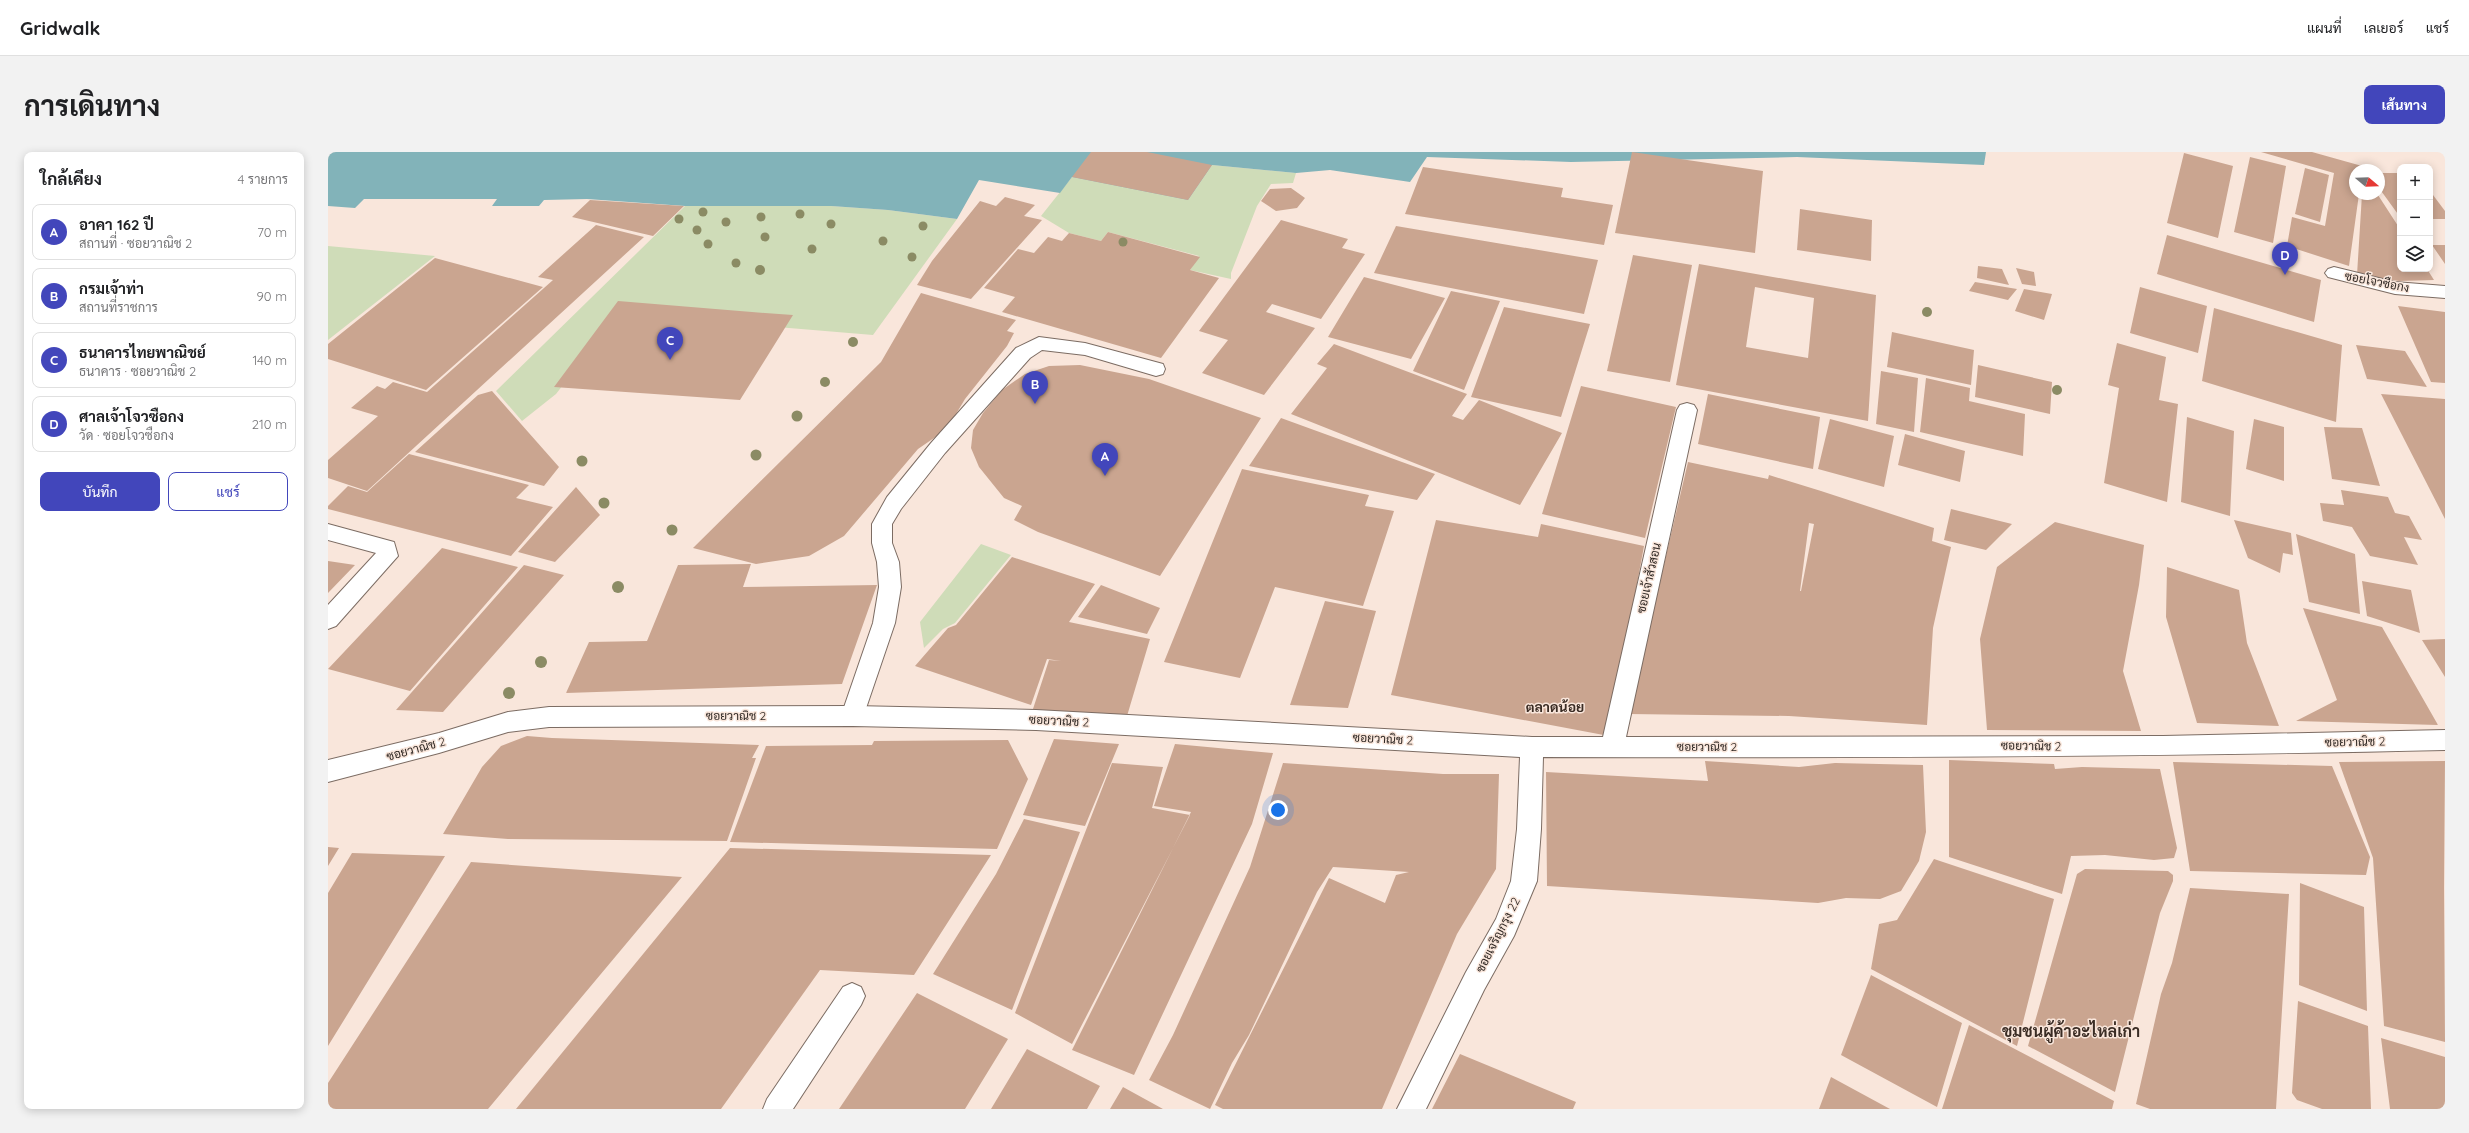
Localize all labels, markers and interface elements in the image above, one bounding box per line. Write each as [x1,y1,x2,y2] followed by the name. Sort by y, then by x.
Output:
[20,16,100,40] text: Gridwalk
[2307,19,2342,37] text: แผนที่
[2364,19,2404,37] text: เลเยอร์
[2426,19,2449,37] text: แชร์
[2364,85,2445,124] button: เส้นทาง
[24,88,160,123] text: การเดินทาง
[2349,164,2385,200] north arrow
[2397,164,2433,272] map controls
[2397,164,2433,200] button: +
[40,168,102,189] text: ใกล้เคียง
[237,171,288,187] text: 4 รายการ
[2397,200,2433,236] button: −
[79,215,154,234] text: อาคา 162 ปี
[50,224,58,240] text: A
[257,224,287,240] text: 70 m
[79,235,192,251] text: สถานที่ · ซอยวาณิช 2
[2397,236,2433,272] button: layers
[2272,242,2298,275] pin: D
[2344,268,2411,295] street label: ซอยโจวซือกง
[79,279,144,298] text: กรมเจ้าท่า
[50,288,58,304] text: B
[257,288,287,304] text: 90 m
[79,299,158,315] text: สถานที่ราชการ
[657,327,683,360] pin: C
[79,343,206,362] text: ธนาคารไทยพาณิชย์
[50,352,58,368] text: C
[252,352,287,368] text: 140 m
[79,363,196,379] text: ธนาคาร · ซอยวาณิช 2
[1022,371,1048,404] pin: B
[79,407,184,426] text: ศาลเจ้าโจวซือกง
[49,416,59,432] text: D
[252,416,287,432] text: 210 m
[79,427,174,443] text: วัด · ซอยโจวซือกง
[1092,443,1118,476] pin: A
[40,472,160,511] button: บันทึก
[168,472,288,511] button: แชร์
[1633,541,1664,615] street label: ซอยเจ้าสัวสอน
[1526,698,1584,716] district label: ตลาดน้อย
[706,708,767,723] street label: ซอยวาณิช 2
[1028,711,1090,730] street label: ซอยวาณิช 2
[1352,729,1414,748] street label: ซอยวาณิช 2
[385,733,447,764] street label: ซอยวาณิช 2
[2325,733,2386,750] street label: ซอยวาณิช 2
[2001,737,2062,754] street label: ซอยวาณิช 2
[1677,739,1738,754] street label: ซอยวาณิช 2
[1268,800,1288,820] your location
[1472,894,1525,976] street label: ซอยเจริญกรุง 22
[2002,1020,2140,1044] district label: ชุมชนผู้ค้าอะไหล่เก่า

